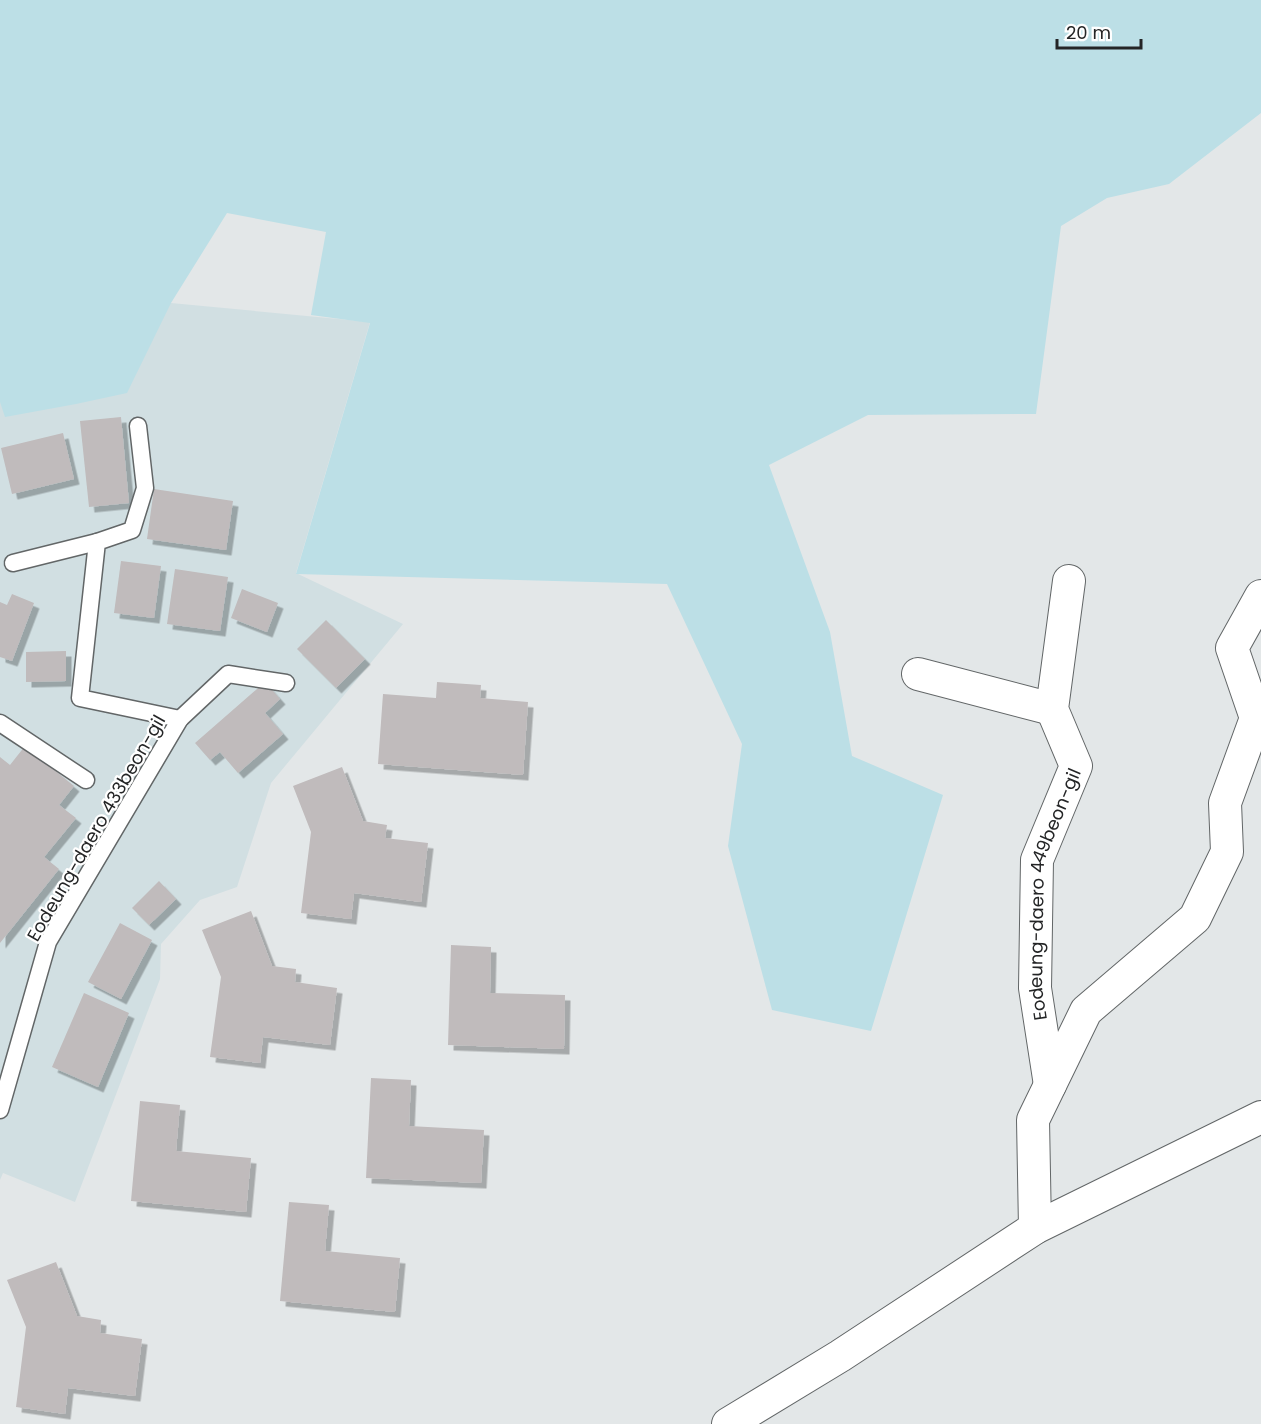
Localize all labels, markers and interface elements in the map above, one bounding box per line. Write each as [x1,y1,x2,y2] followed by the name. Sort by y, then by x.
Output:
[1057,12,1141,50] scale bar
[1066,20,1111,45] text: 20 m
[21,710,171,946] street label: Eodeung-daero 433beon-gil
[1023,764,1086,1022] street label: Eodeung-daero 449beon-gil

